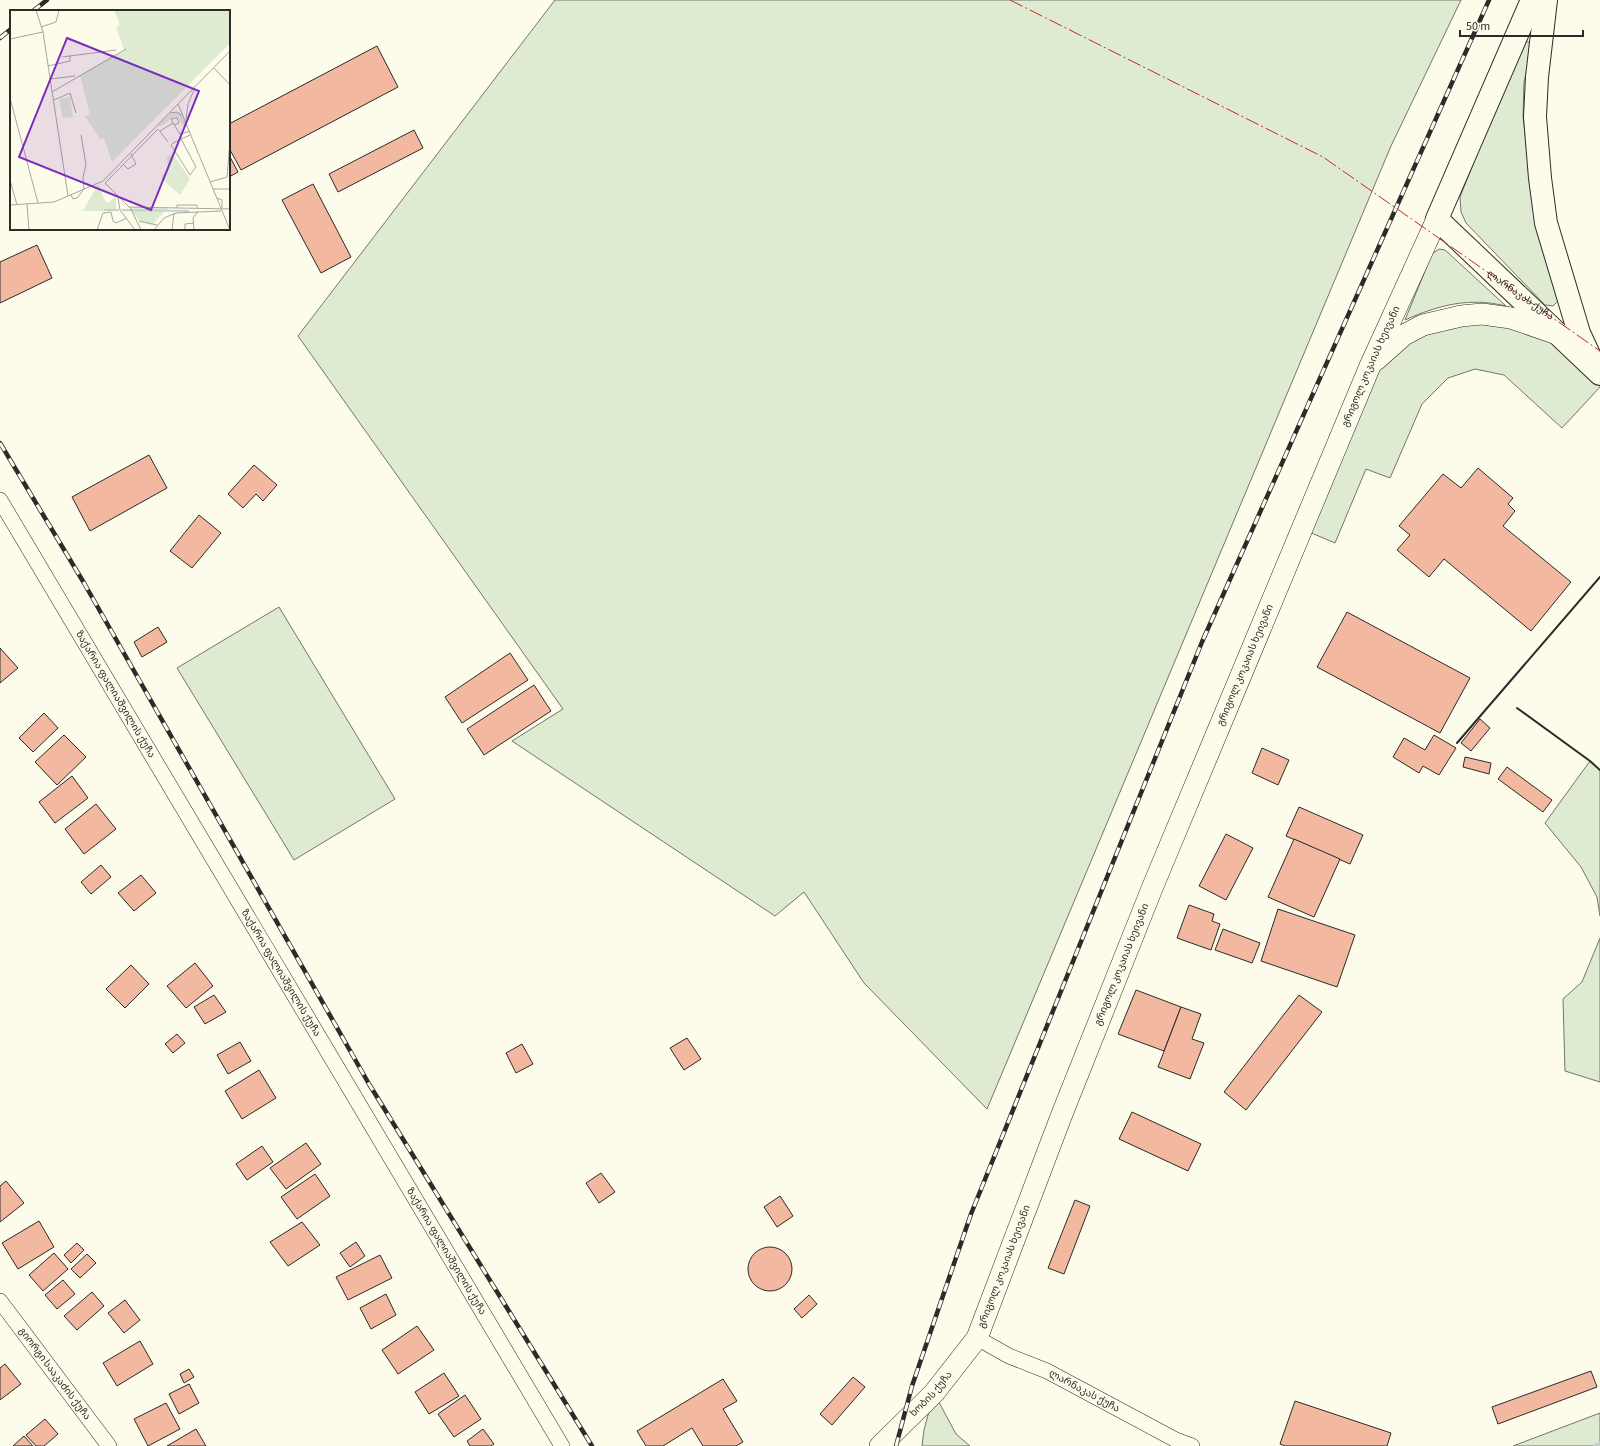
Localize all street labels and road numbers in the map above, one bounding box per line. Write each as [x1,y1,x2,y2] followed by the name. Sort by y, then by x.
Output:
[1484,267,1556,323] street label: ლარნაკას ქუჩა
[1338,303,1404,429] street label: გრიგოლ კოკაიას ხეივანი
[1214,602,1277,728] street label: გრიგოლ კოკაიას ხეივანი
[72,628,159,760] street label: ზაქარია ფალიაშვილის ქუჩა
[1091,901,1152,1028] street label: გრიგოლ კოკაიას ხეივანი
[238,907,324,1039] street label: ზაქარია ფალიაშვილის ქუჩა
[403,1185,490,1318] street label: ზაქარია ფალიაშვილის ქუჩა
[974,1203,1034,1330] street label: გრიგოლ კოკაიას ხეივანი
[15,1325,94,1423] street label: გიორგი სააკაძის ქუჩა
[1046,1366,1122,1416] street label: ლარნაკას ქუჩა
[907,1368,956,1420] street label: ხობის ქუჩა

